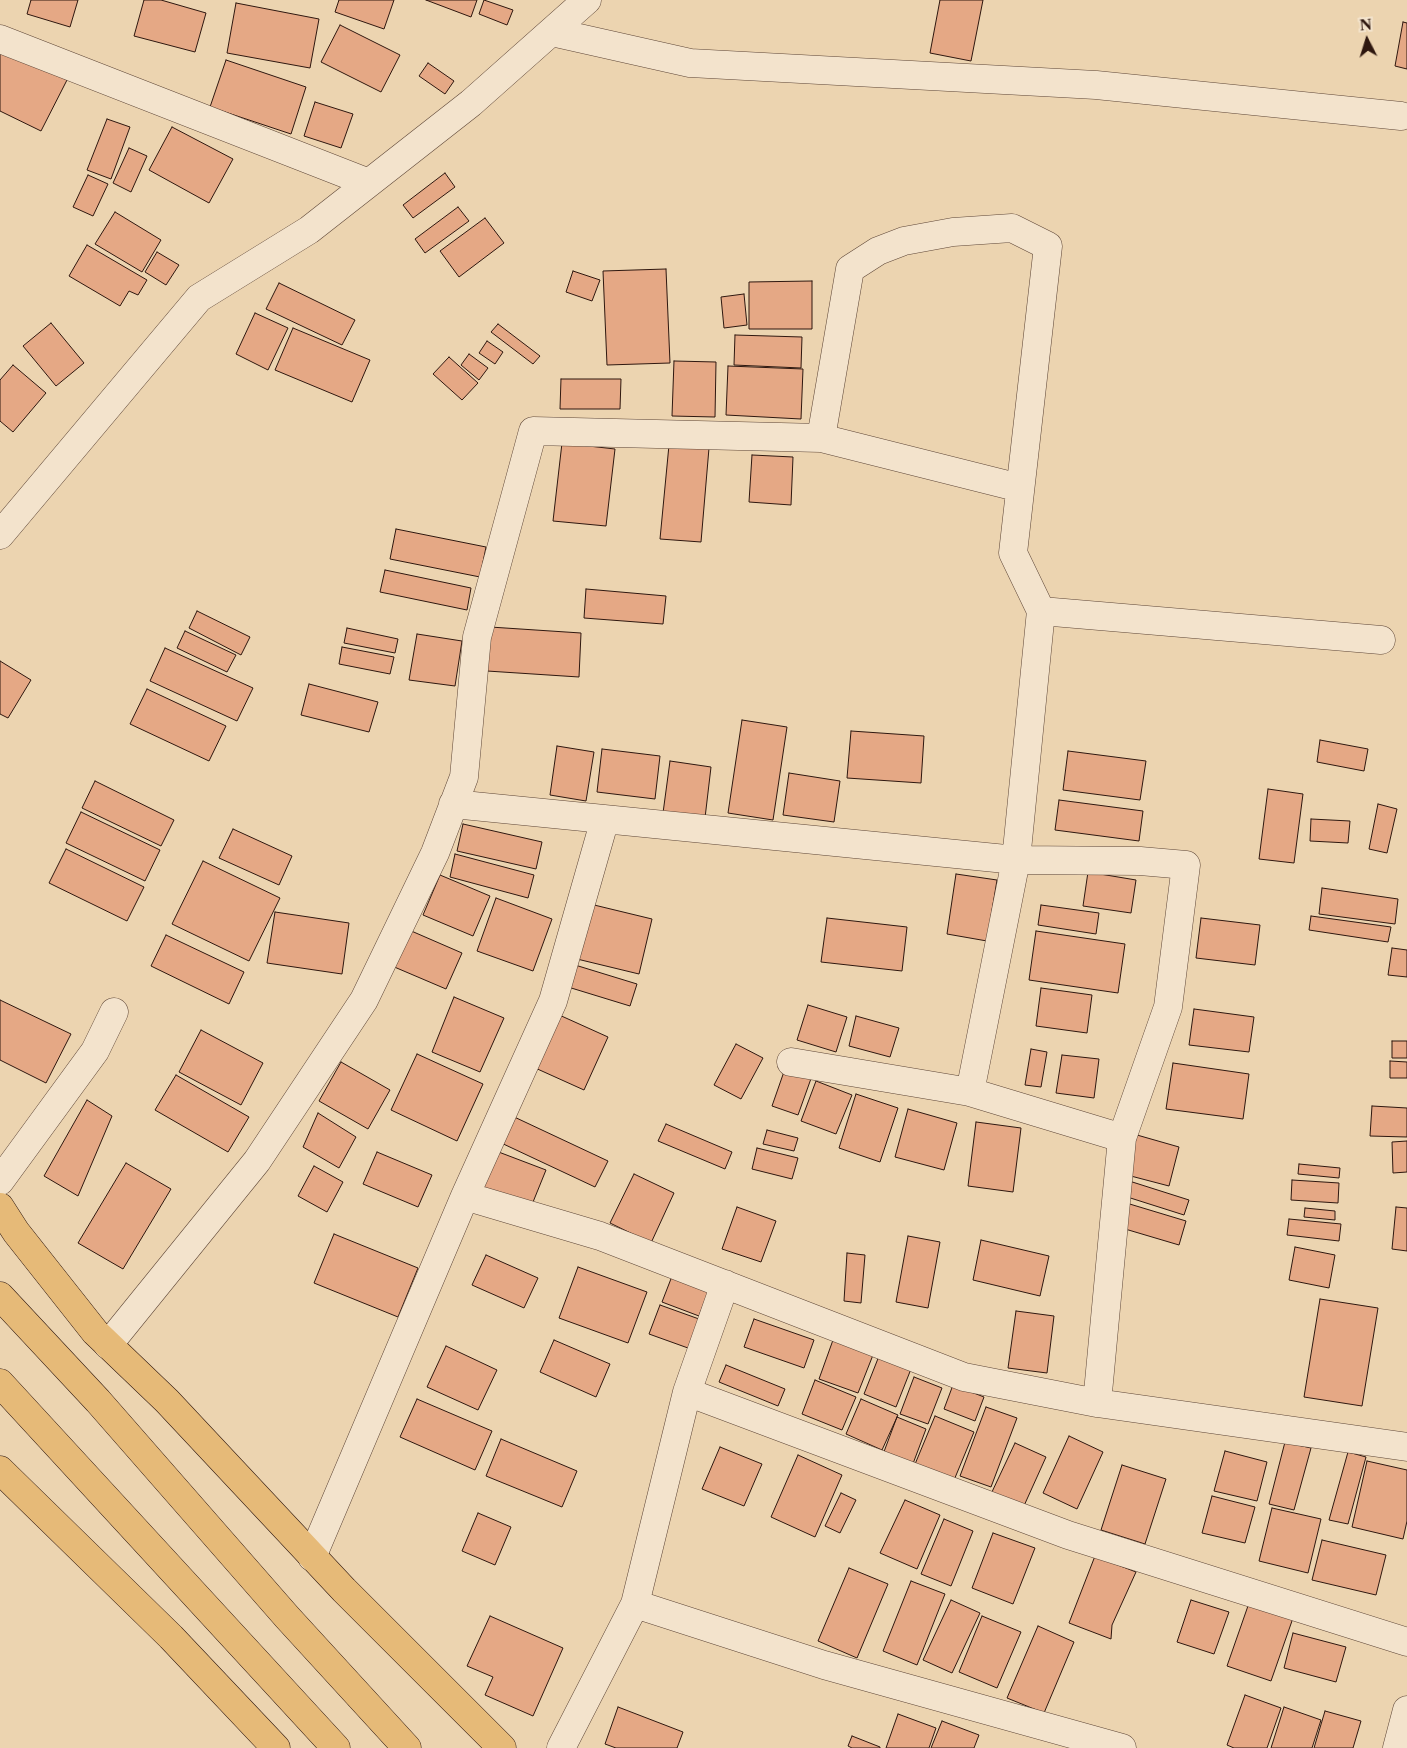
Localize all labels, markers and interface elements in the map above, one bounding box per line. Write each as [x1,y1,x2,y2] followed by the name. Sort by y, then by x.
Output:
[1342,15,1392,65] north arrow
[1359,16,1373,35] text: N

